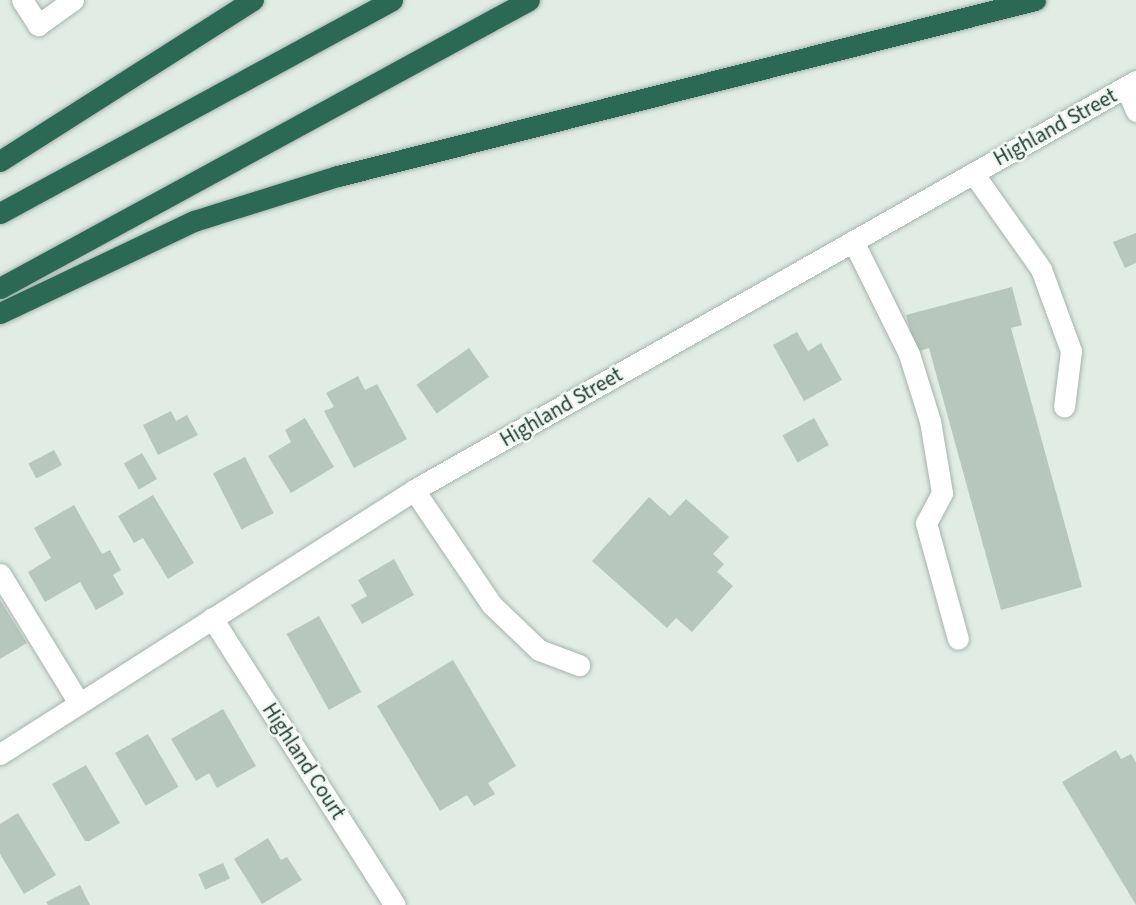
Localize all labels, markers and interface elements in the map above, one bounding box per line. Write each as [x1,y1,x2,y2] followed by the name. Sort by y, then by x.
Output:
[989,83,1121,171] street label: Highland Street
[495,362,627,452] street label: Highland Street
[257,698,351,824] street label: Highland Court

